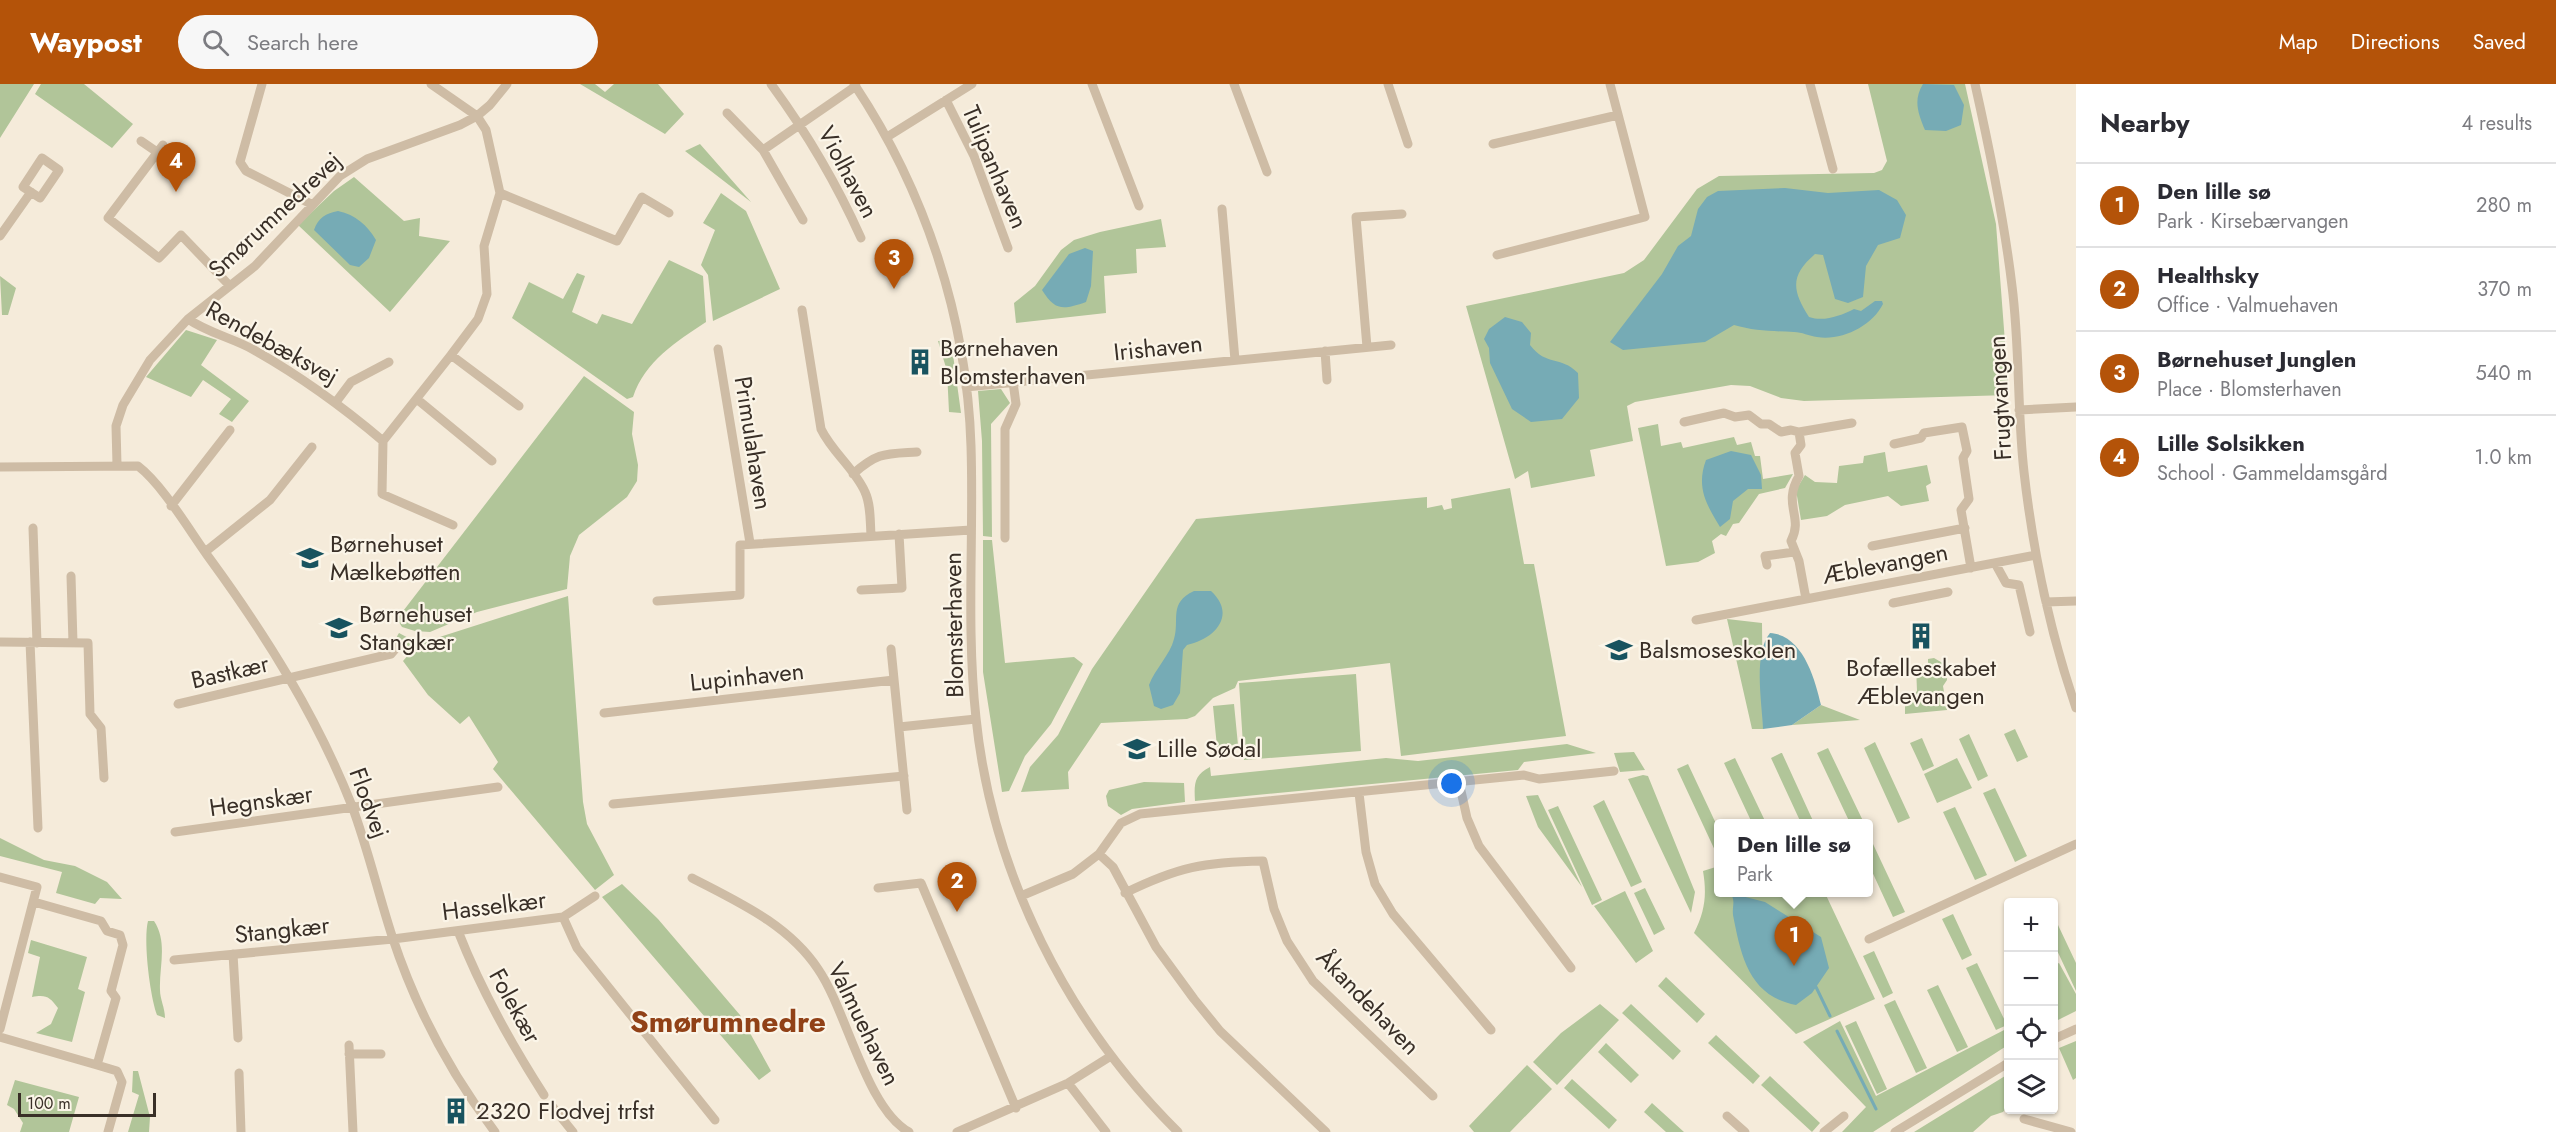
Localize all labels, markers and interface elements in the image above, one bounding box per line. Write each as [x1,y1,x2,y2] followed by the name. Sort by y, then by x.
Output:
[178,15,598,69] search box
[30,22,142,63] text: Waypost
[199,26,232,59] icon: search
[247,26,358,58] text: Search here
[2279,27,2318,57] text: Map
[2351,27,2440,57] text: Directions
[2473,27,2526,57] text: Saved
[954,100,1037,234] street label: Tulipanhaven
[2100,104,2189,142] text: Nearby
[2461,109,2532,138] text: 4 results
[810,119,887,224] street label: Violhaven
[156,142,195,192] pin: 4
[200,143,349,286] street label: Smørumnedrevej
[2157,175,2270,207] text: Den lille sø
[2114,191,2125,220] text: 1
[2476,191,2532,220] text: 280 m
[2157,207,2349,236] text: Park · Kirsebærvangen
[874,240,914,289] pin: 3
[2157,259,2259,291] text: Healthsky
[2113,275,2126,304] text: 2
[2477,275,2532,304] text: 370 m
[2157,291,2338,320] text: Office · Valmuehaven
[200,292,345,393] street label: Rendebæksvej
[1112,325,1204,370] street label: Irishaven
[940,330,1086,393] place label: Børnehaven Blomsterhaven
[1979,335,2020,461] street label: Frugtvangen
[2157,343,2357,375] text: Børnehuset Junglen
[905,347,935,377] building icon: Børnehaven Blomsterhaven
[2113,359,2126,388] text: 3
[2475,359,2532,388] text: 540 m
[726,374,781,512] street label: Primulahaven
[2157,375,2342,404] text: Place · Blomsterhaven
[2157,427,2305,459] text: Lille Solsikken
[2113,443,2126,472] text: 4
[2475,443,2532,472] text: 1.0 km
[2157,459,2388,488] text: School · Gammeldamsgård
[330,526,461,589] place label: Børnehuset Mælkebøtten
[1819,534,1951,593] street label: Æblevangen
[295,543,325,573] school or university icon: Børnehuset Mælkebøtten
[935,552,972,698] street label: Blomsterhaven
[359,596,472,659] place label: Børnehuset Stangkær
[324,613,354,643] school or university icon: Børnehuset Stangkær
[1906,621,1936,651] building icon: Bofællesskabet Æblevangen
[1639,632,1796,667] place label: Balsmoseskolen
[1604,635,1634,665] school or university icon: Balsmoseskolen
[187,645,273,697] street label: Bastkær
[1846,650,1996,713] place label: Bofællesskabet Æblevangen
[688,653,806,700] street label: Lupinhaven
[1157,731,1262,766] place label: Lille Sødal
[1122,734,1152,764] school or university icon: Lille Sødal
[341,763,398,843] street label: Flodvej
[1437,769,1466,798] your location
[207,776,316,825] street label: Hegnskær
[1714,819,1873,897] popup
[1737,828,1850,860] text: Den lille sø
[1737,860,1773,889] text: Park
[938,862,976,912] pin: 2
[440,882,549,929] street label: Hasselkær
[2004,898,2058,1114] map controls
[2004,898,2058,952] button: +
[233,907,332,952] street label: Stangkær
[1774,916,1814,966] pin: 1
[1309,941,1428,1063] street label: Åkandehaven
[2004,952,2058,1006] button: −
[819,956,909,1091] street label: Valmuehaven
[481,962,551,1050] street label: Folekær
[630,1000,826,1043] district label: Smørumnedre
[2004,1006,2058,1060] button: locate
[2004,1060,2058,1114] button: layers
[18,1090,156,1118] scale bar
[27,1092,71,1115] text: 100 m
[476,1093,655,1128] place label: 2320 Flodvej trfst
[441,1096,471,1126] building icon: 2320 Flodvej trfst

